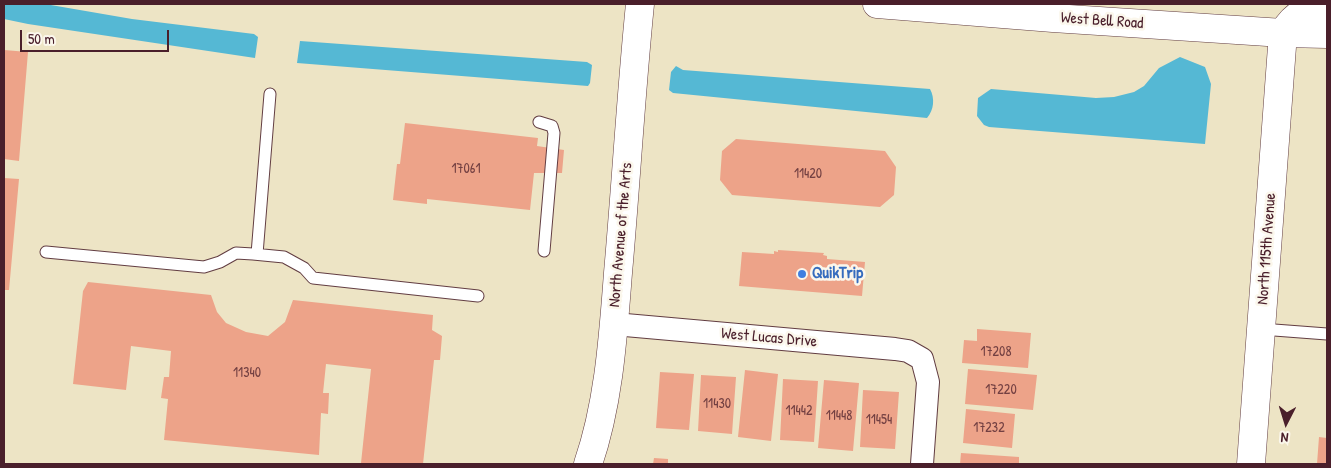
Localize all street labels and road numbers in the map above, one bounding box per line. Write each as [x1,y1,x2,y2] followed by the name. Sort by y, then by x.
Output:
[1060,9,1144,33] street label: West Bell Road
[605,162,637,308] street label: North Avenue of the Arts
[1254,193,1280,305] street label: North 115th Avenue
[720,324,818,352] street label: West Lucas Drive

